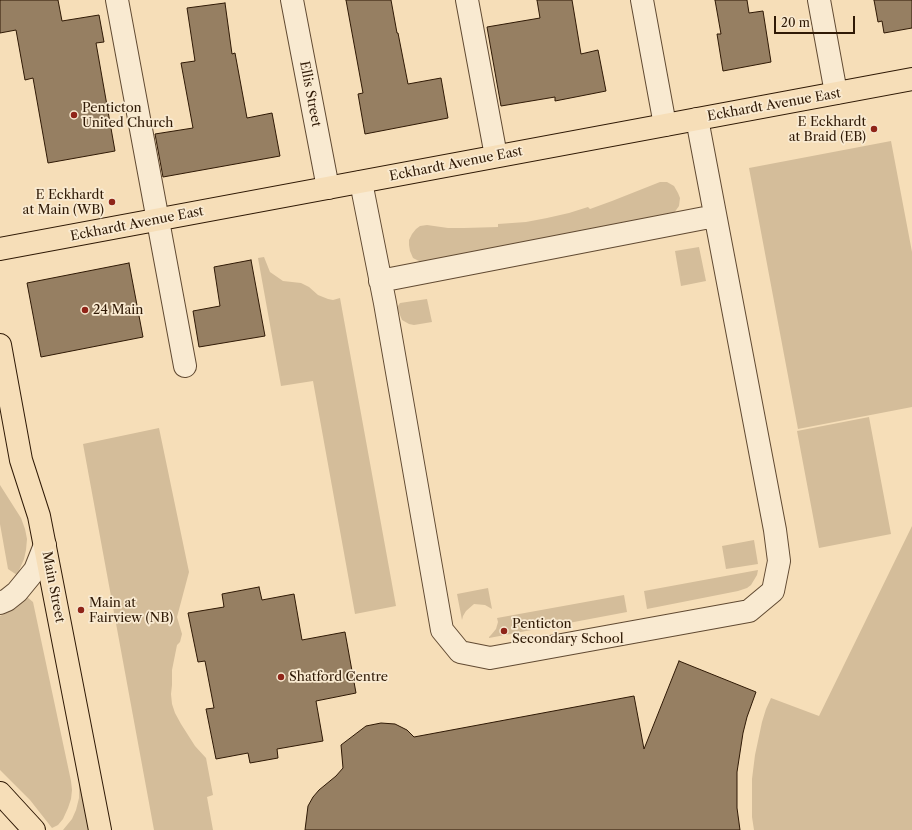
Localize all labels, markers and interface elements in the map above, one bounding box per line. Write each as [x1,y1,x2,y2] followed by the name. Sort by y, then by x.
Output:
[776,8,857,34] scale bar
[781,15,810,30] text: 20 m
[296,60,324,128] street label: Ellis Street
[706,86,842,124] street label: Eckhardt Avenue East
[82,100,173,131] place label: Penticton United Church
[69,110,79,120] marker: Penticton United Church
[789,114,866,145] place label: E Eckhardt at Braid (EB)
[869,124,879,134] marker: E Eckhardt at Braid (EB)
[388,143,524,185] street label: Eckhardt Avenue East
[23,187,104,218] place label: E Eckhardt at Main (WB)
[107,197,117,207] marker: E Eckhardt at Main (WB)
[69,203,205,245] street label: Eckhardt Avenue East
[93,302,143,318] place label: 24 Main
[80,305,90,315] marker: 24 Main
[38,550,68,624] street label: Main Street
[89,595,173,626] place label: Main at Fairview (NB)
[76,605,86,615] marker: Main at Fairview (NB)
[512,616,624,647] place label: Penticton Secondary School
[499,626,509,636] marker: Penticton Secondary School
[289,669,388,685] place label: Shatford Centre
[276,672,286,682] marker: Shatford Centre

